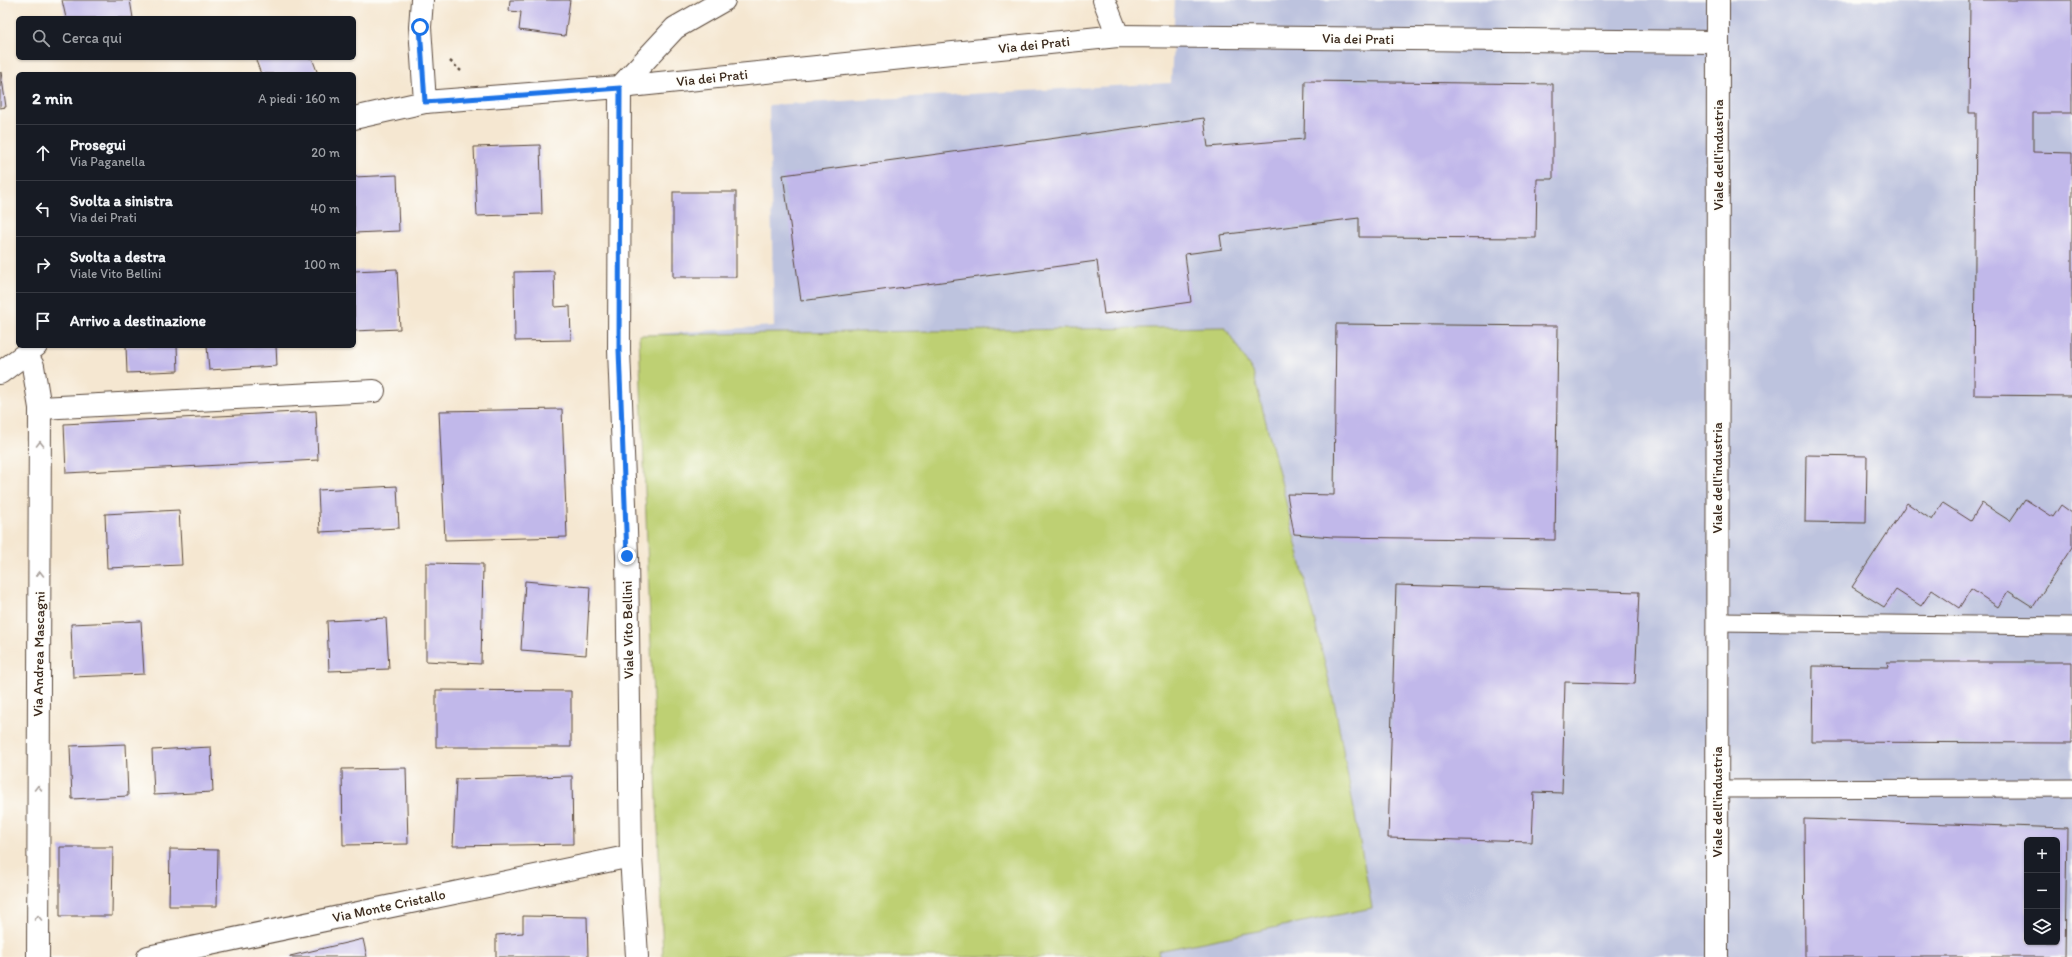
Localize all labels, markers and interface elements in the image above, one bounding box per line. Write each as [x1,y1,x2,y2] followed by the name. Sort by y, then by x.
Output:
[16,16,356,60] search box
[411,18,429,36] route start
[30,27,52,49] icon: search
[62,29,122,47] text: Cerca qui
[1322,30,1394,48] street label: Via dei Prati
[997,33,1071,57] street label: Via dei Prati
[675,66,749,90] street label: Via dei Prati
[32,88,72,108] text: 2 min
[258,91,340,106] text: A piedi · 160 m
[1710,99,1727,211] street label: Viale dell'industria
[70,136,126,154] text: Prosegui
[32,142,54,164] icon: ahead
[311,145,340,160] text: 20 m
[70,154,145,169] text: Via Paganella
[70,192,173,210] text: Svolta a sinistra
[32,198,54,220] icon: left
[310,201,340,216] text: 40 m
[70,210,137,225] text: Via dei Prati
[70,248,166,266] text: Svolta a destra
[32,254,54,276] icon: right
[304,257,340,272] text: 100 m
[70,266,161,281] text: Viale Vito Bellini
[32,310,54,332] icon: arrive
[70,312,206,330] text: Arrivo a destinazione
[1709,422,1726,534] street label: Viale dell'industria
[36,441,44,447] one-way arrow
[618,547,636,565] route end
[36,571,44,577] one-way arrow
[619,581,637,679] street label: Viale Vito Bellini
[29,591,49,717] street label: Via Andrea Mascagni
[1709,746,1726,858] street label: Viale dell'industria
[34,785,42,791] one-way arrow
[2024,837,2060,945] map controls
[2024,837,2060,873] button: +
[2024,873,2060,909] button: −
[331,886,447,926] street label: Via Monte Cristallo
[2024,909,2060,945] button: layers
[34,915,42,921] one-way arrow

